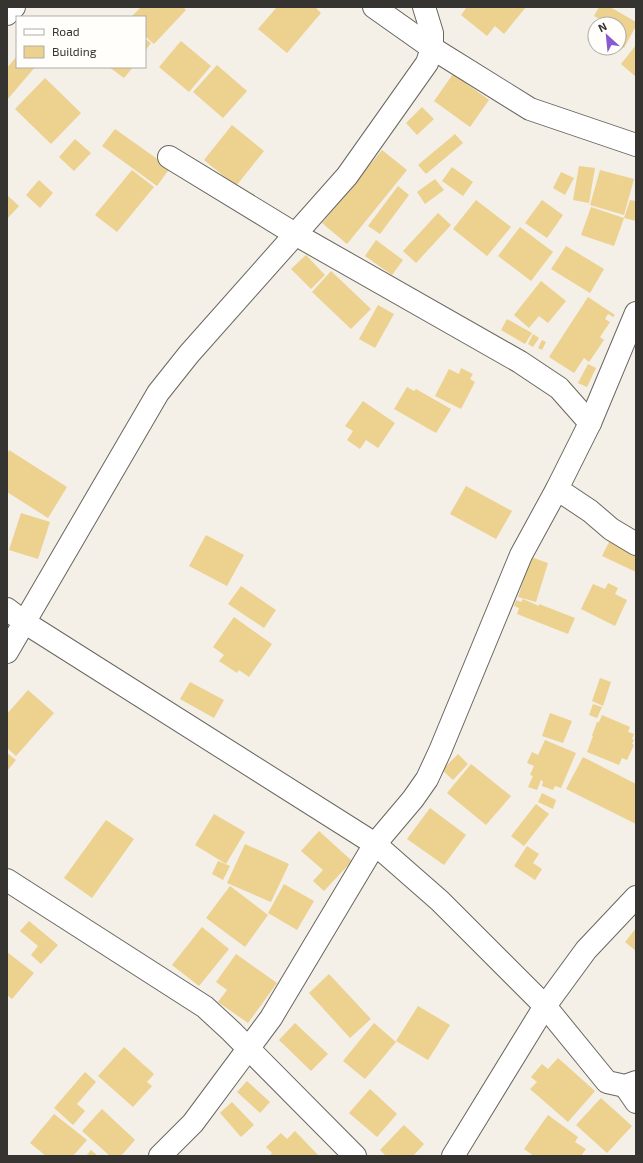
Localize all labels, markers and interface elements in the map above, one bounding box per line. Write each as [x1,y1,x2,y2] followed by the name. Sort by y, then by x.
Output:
[16,16,146,68] legend
[587,16,627,56] north arrow
[596,19,609,34] text: N
[52,24,80,38] text: Road
[52,44,97,58] text: Building

